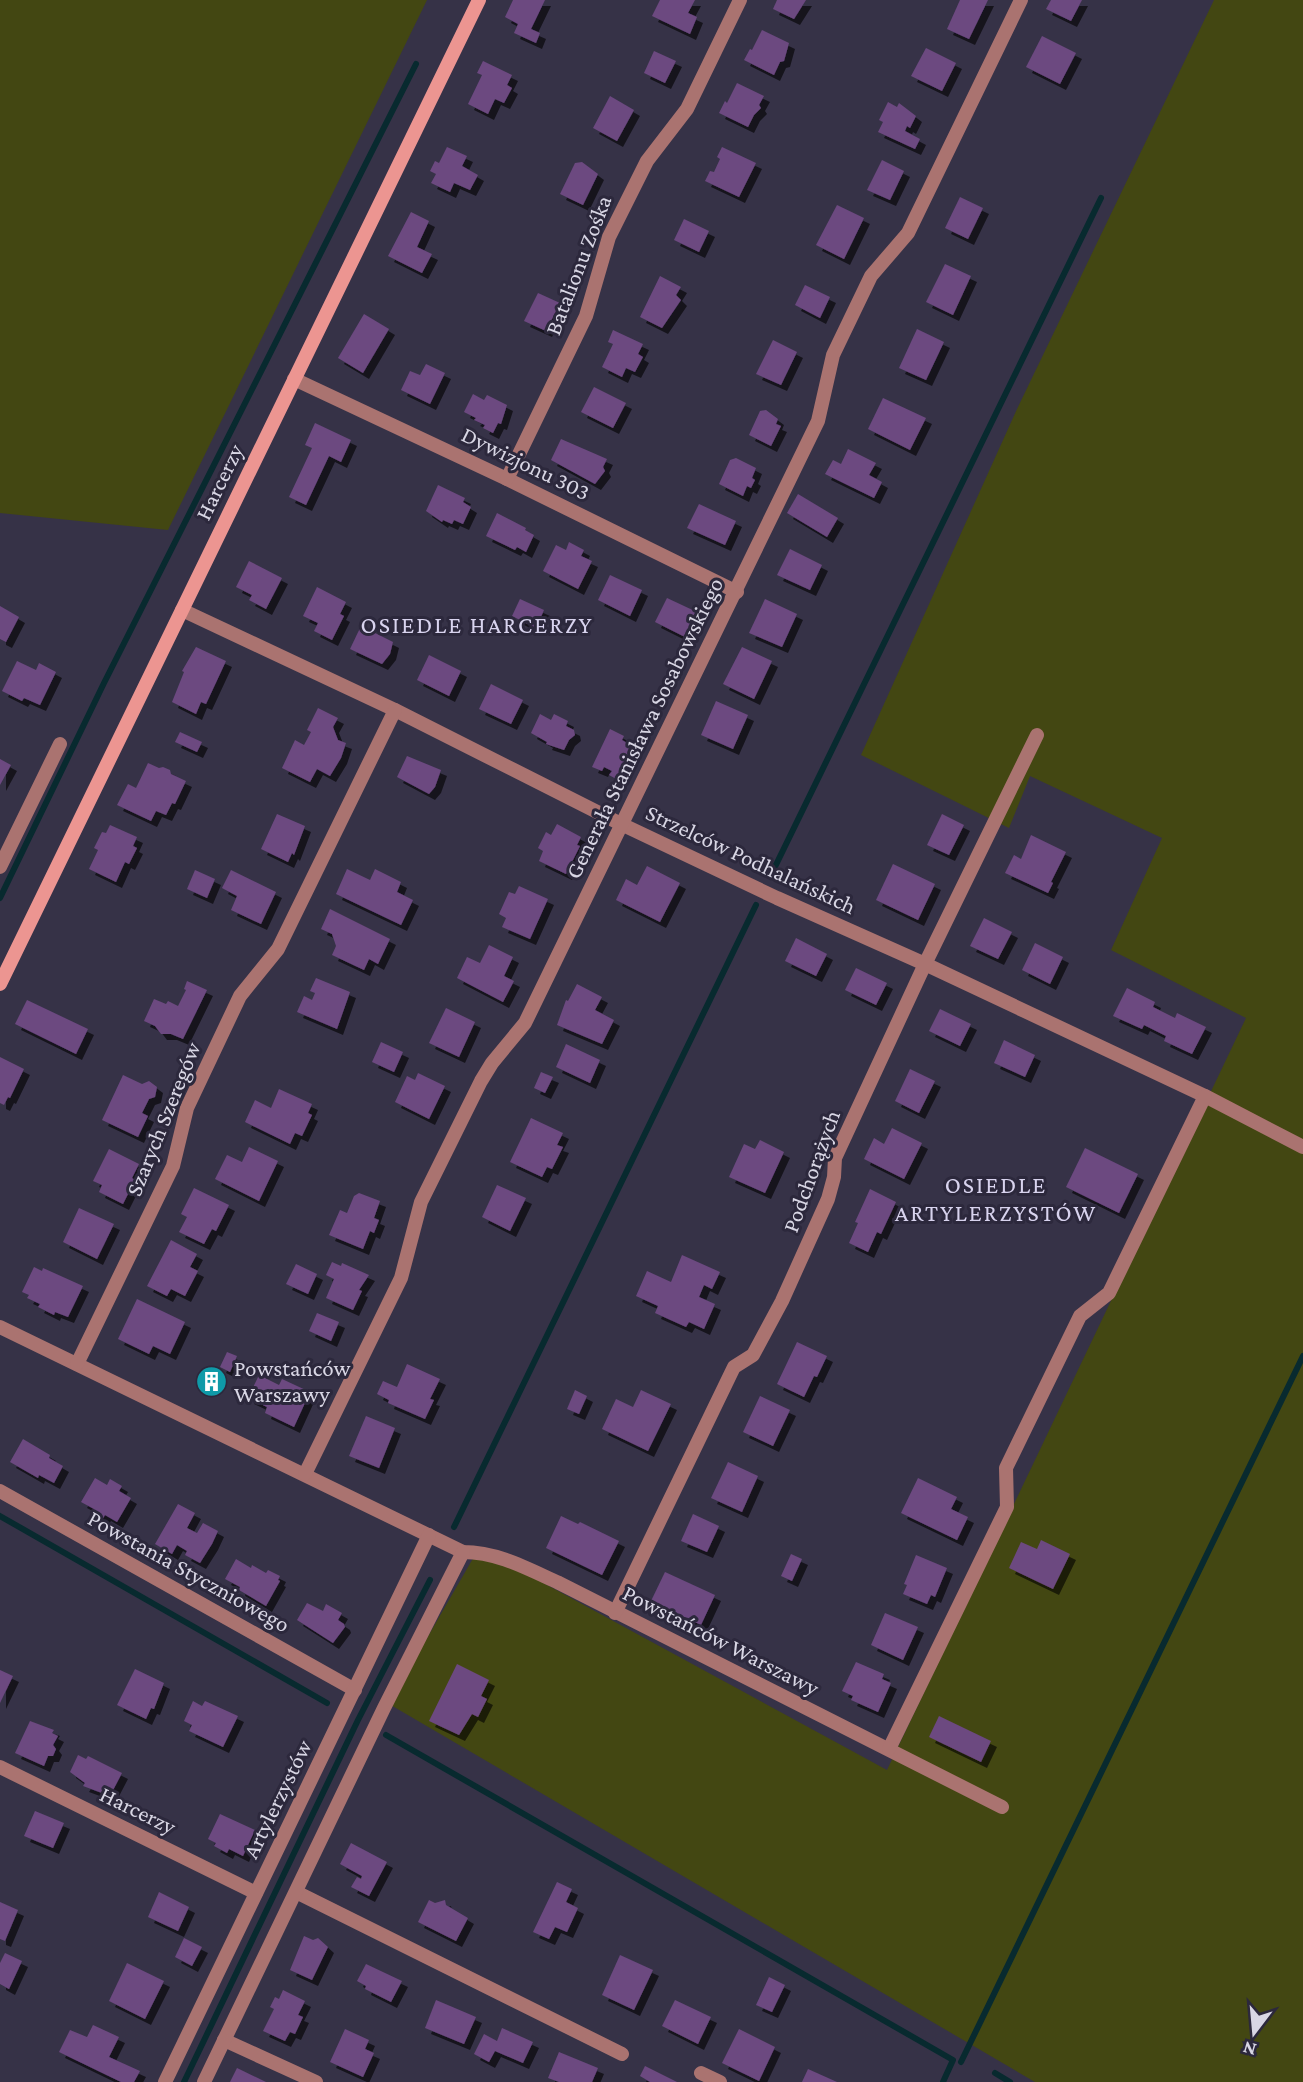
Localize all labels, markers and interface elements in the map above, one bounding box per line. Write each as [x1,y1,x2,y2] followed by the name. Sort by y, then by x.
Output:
[539,191,617,339] street label: Batalionu Zośka
[458,421,594,505] street label: Dywizjonu 303
[190,439,249,524] street label: Harcerzy
[560,573,728,883] street label: Generała Stanisława Sosabowskiego
[361,611,593,638] district label: OSIEDLE HARCERZY
[642,799,860,919] street label: Strzelców Podhalańskich
[120,1038,206,1200] street label: Szarych Szeregów
[777,1106,845,1236] street label: Podchorążych
[895,1171,1097,1226] district label: OSIEDLE ARTYLERZYSTÓW
[234,1355,351,1407] place label: Powstańców Warszawy
[194,1364,228,1398] building icon: Powstańców Warszawy
[84,1505,294,1637] street label: Powstania Styczniowego
[619,1579,824,1701] street label: Powstańców Warszawy
[237,1736,317,1862] street label: Artylerzystów
[96,1781,181,1840] street label: Harcerzy
[1219,1998,1289,2068] north arrow
[1240,2037,1259,2061] text: N

